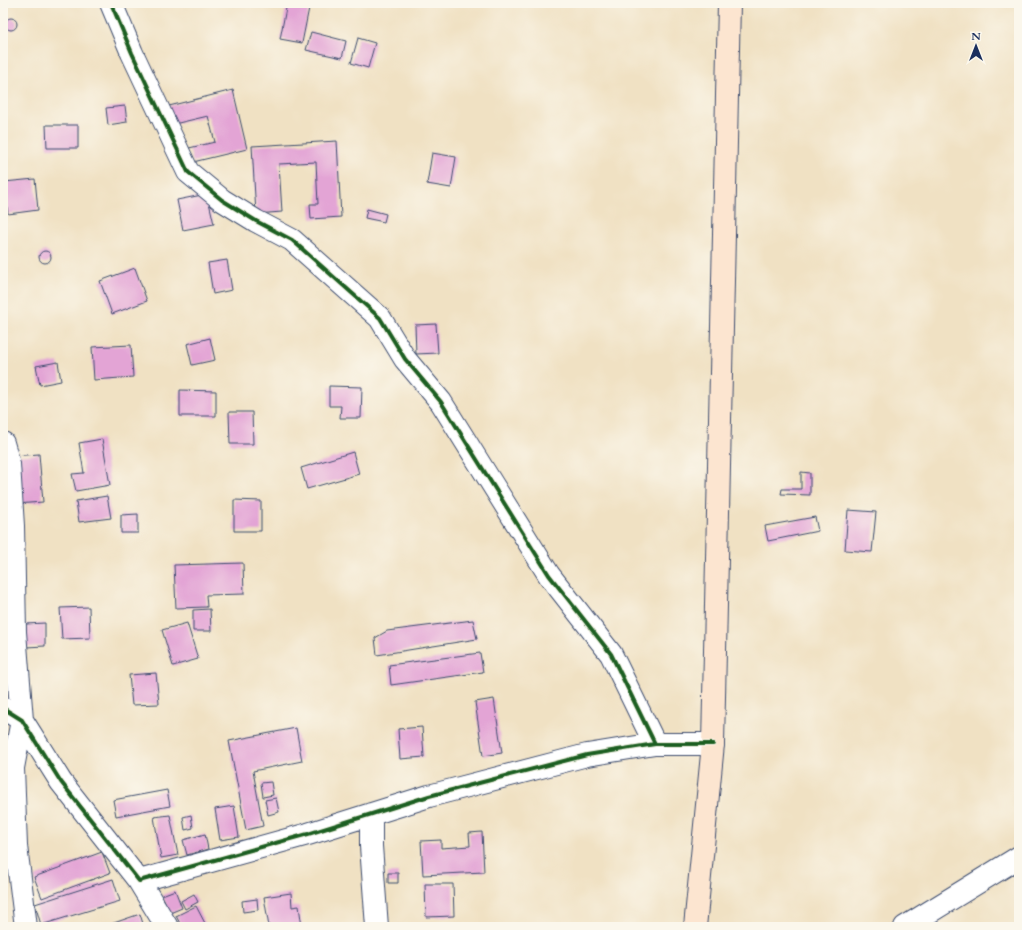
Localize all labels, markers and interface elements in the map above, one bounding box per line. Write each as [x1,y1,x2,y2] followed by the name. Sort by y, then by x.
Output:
[956,26,996,66] north arrow
[971,29,981,44] text: N

